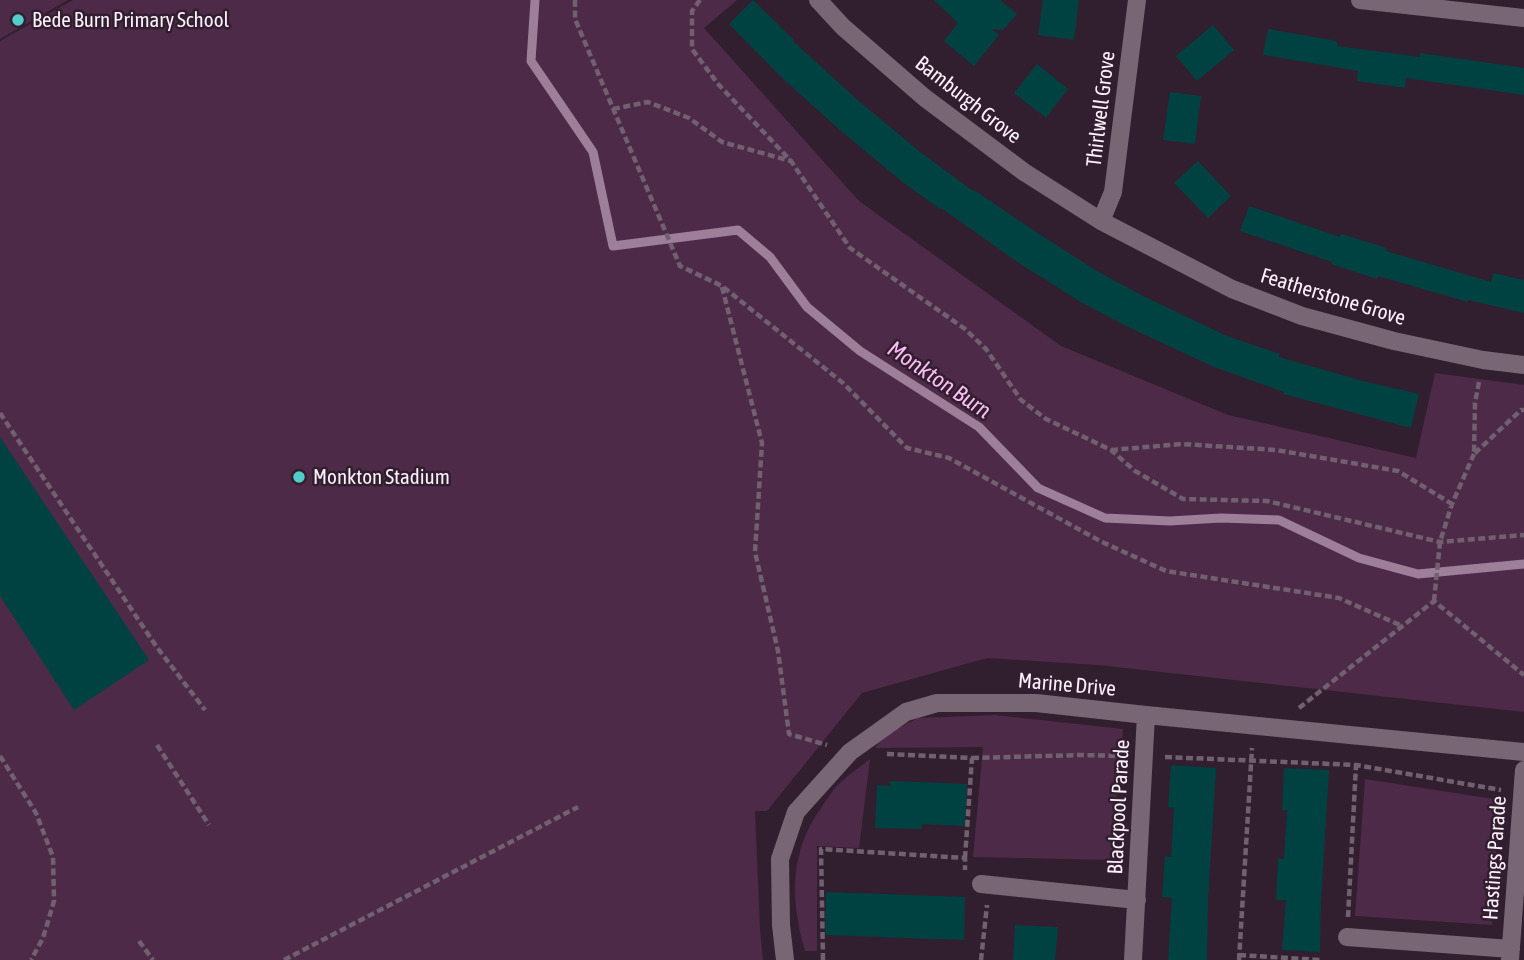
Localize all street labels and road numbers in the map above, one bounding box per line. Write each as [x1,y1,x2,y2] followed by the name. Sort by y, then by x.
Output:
[1081,50,1121,168] street label: Thirlwell Grove
[910,51,1026,149] street label: Bamburgh Grove
[1258,263,1408,331] street label: Featherstone Grove
[1017,668,1117,702] street label: Marine Drive
[1103,739,1135,875] street label: Blackpool Parade
[1478,795,1512,921] street label: Hastings Parade

